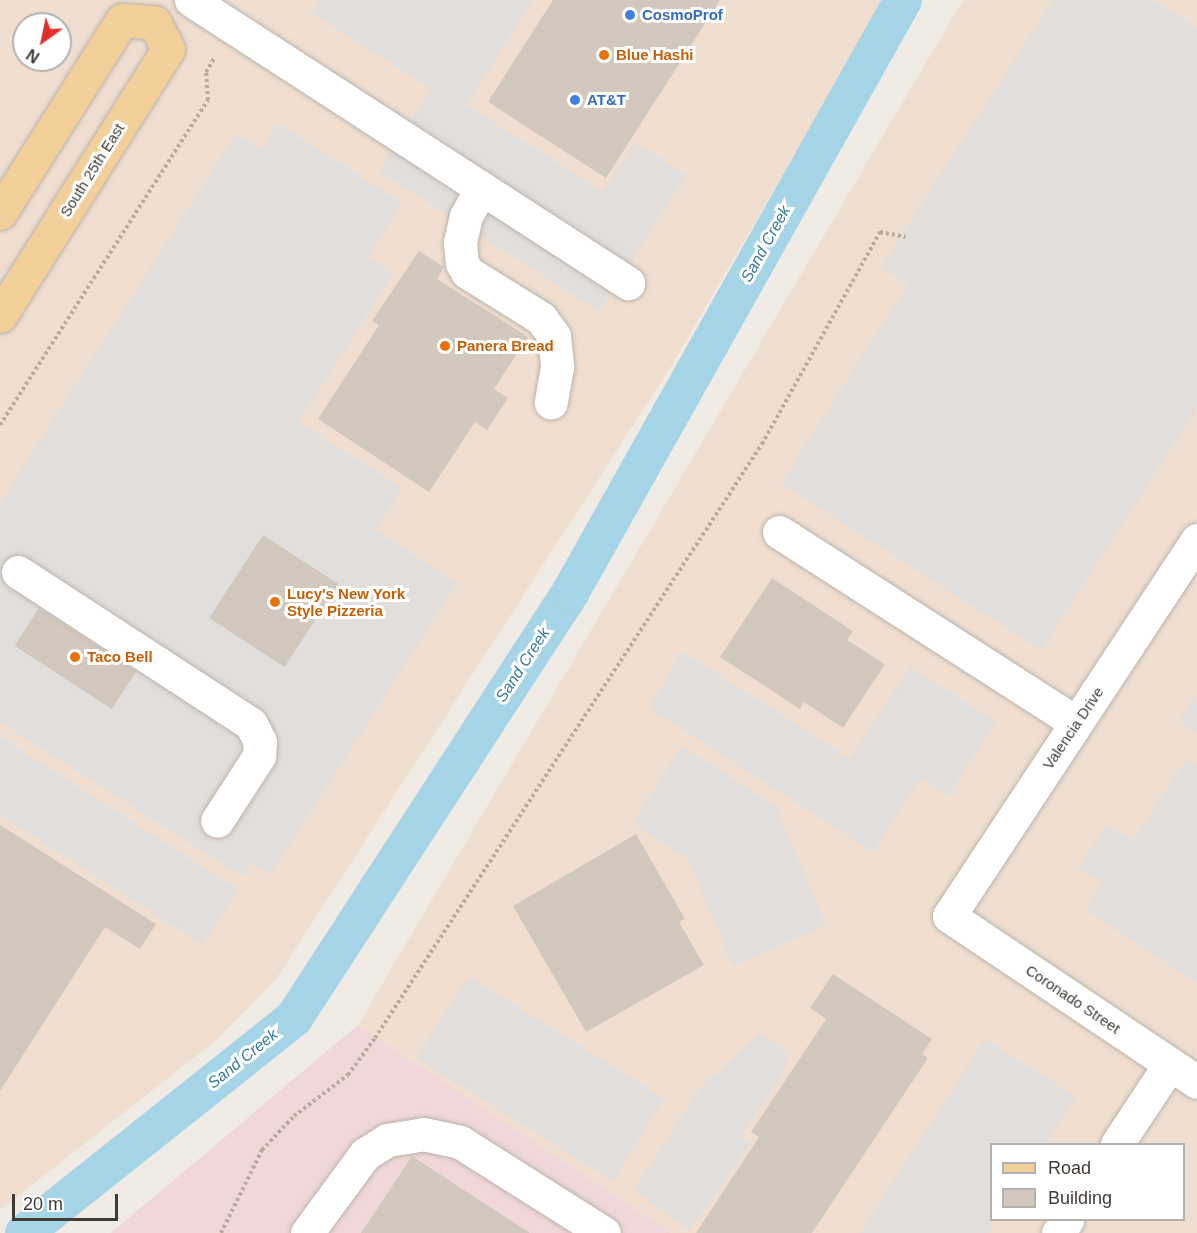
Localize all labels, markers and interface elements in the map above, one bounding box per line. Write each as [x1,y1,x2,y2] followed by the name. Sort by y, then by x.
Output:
[642,6,723,24] place label: CosmoProf
[623,8,637,22] marker: CosmoProf
[12,12,72,72] north arrow
[24,46,42,66] text: N
[616,46,694,64] place label: Blue Hashi
[597,48,611,62] marker: Blue Hashi
[587,91,626,109] place label: AT&T
[568,93,582,107] marker: AT&T
[56,120,128,220] street label: South 25th East
[737,202,795,286] water label: Sand Creek
[457,337,554,355] place label: Panera Bread
[438,339,452,353] marker: Panera Bread
[287,584,405,619] place label: Lucy's New York Style Pizzeria
[268,595,282,609] marker: Lucy's New York Style Pizzeria
[492,624,554,706] water label: Sand Creek
[87,648,153,666] place label: Taco Bell
[68,650,82,664] marker: Taco Bell
[1039,683,1107,773] street label: Valencia Drive
[1022,961,1124,1037] street label: Coronado Street
[204,1025,282,1093] water label: Sand Creek
[990,1143,1185,1221] legend
[1048,1158,1091,1178] text: Road
[15,1182,122,1220] scale bar
[1048,1188,1112,1208] text: Building
[23,1194,63,1214] text: 20 m

